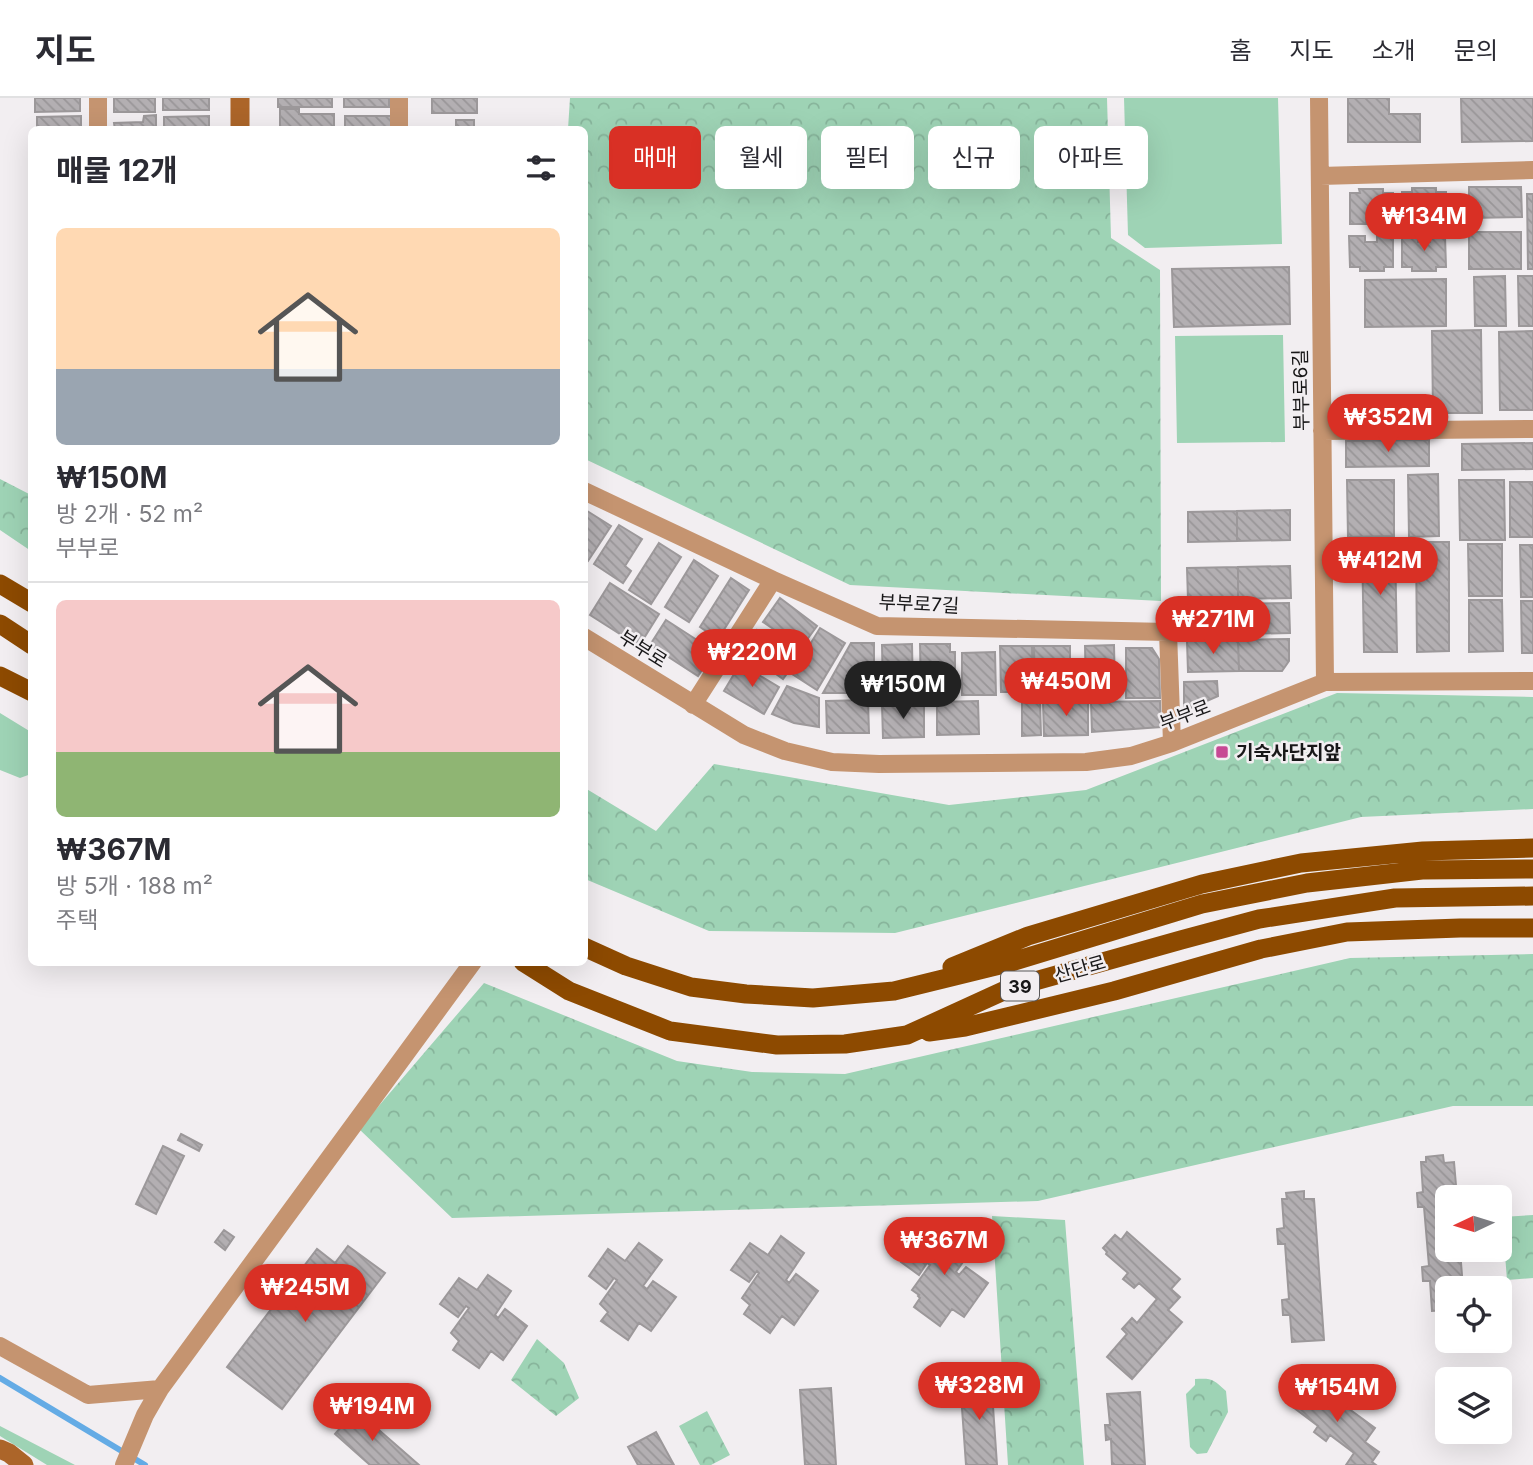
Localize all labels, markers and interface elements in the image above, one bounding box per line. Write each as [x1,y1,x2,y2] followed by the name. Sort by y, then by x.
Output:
[35,30,96,70] text: 지도
[1229,36,1251,65] text: 홈
[1289,36,1334,65] text: 지도
[1372,36,1416,65] text: 소개
[1454,36,1498,65] text: 문의
[609,126,701,189] chip: 매매
[715,126,807,189] chip: 월세
[821,126,914,189] chip: 필터
[928,126,1020,189] chip: 신규
[1034,126,1148,189] chip: 아파트
[522,149,560,187] icon: filters
[56,152,178,188] text: 매물 12개
[1375,194,1473,253] pin: ₩134M
[1381,202,1467,230] text: ₩134M
[245,274,371,400] icon: home
[1289,349,1313,431] street label: 부부로6길
[1339,394,1437,454] pin: ₩352M
[1343,403,1433,431] text: ₩352M
[56,459,167,495] text: ₩150M
[56,500,203,528] text: 방 2개 · 52 m²
[56,534,119,562] text: 부부로
[1331,538,1429,597] pin: ₩412M
[1338,546,1422,574] text: ₩412M
[878,590,960,618] street label: 부부로7길
[1164,596,1262,656] pin: ₩271M
[1171,605,1255,633] text: ₩271M
[615,625,671,673] street label: 부부로
[703,630,801,689] pin: ₩220M
[707,638,797,666] text: ₩220M
[245,646,371,772] icon: home
[1017,658,1115,718] pin: ₩450M
[854,662,952,721] pin: ₩150M
[1020,667,1112,695] text: ₩450M
[860,670,946,698] text: ₩150M
[1156,695,1214,735] street label: 부부로
[1236,741,1341,764] place label: 기숙사단지앞
[1214,744,1230,760] marker: 기숙사단지앞
[56,831,171,867] text: ₩367M
[56,872,213,900] text: 방 5개 · 188 m²
[56,906,98,934] text: 주택
[1052,951,1108,987] street label: 산단로
[1001,972,1039,1001] road number: 39
[1435,1185,1512,1262] north arrow
[1435,1185,1512,1444] map controls
[895,1218,993,1277] pin: ₩367M
[900,1226,988,1254] text: ₩367M
[256,1264,354,1324] pin: ₩245M
[260,1273,350,1301] text: ₩245M
[1435,1276,1512,1353] button: locate
[930,1362,1028,1422] pin: ₩328M
[1288,1364,1386,1424] pin: ₩154M
[1435,1367,1512,1444] button: layers
[934,1371,1024,1399] text: ₩328M
[1294,1373,1380,1401] text: ₩154M
[323,1384,421,1443] pin: ₩194M
[329,1392,415,1420] text: ₩194M

